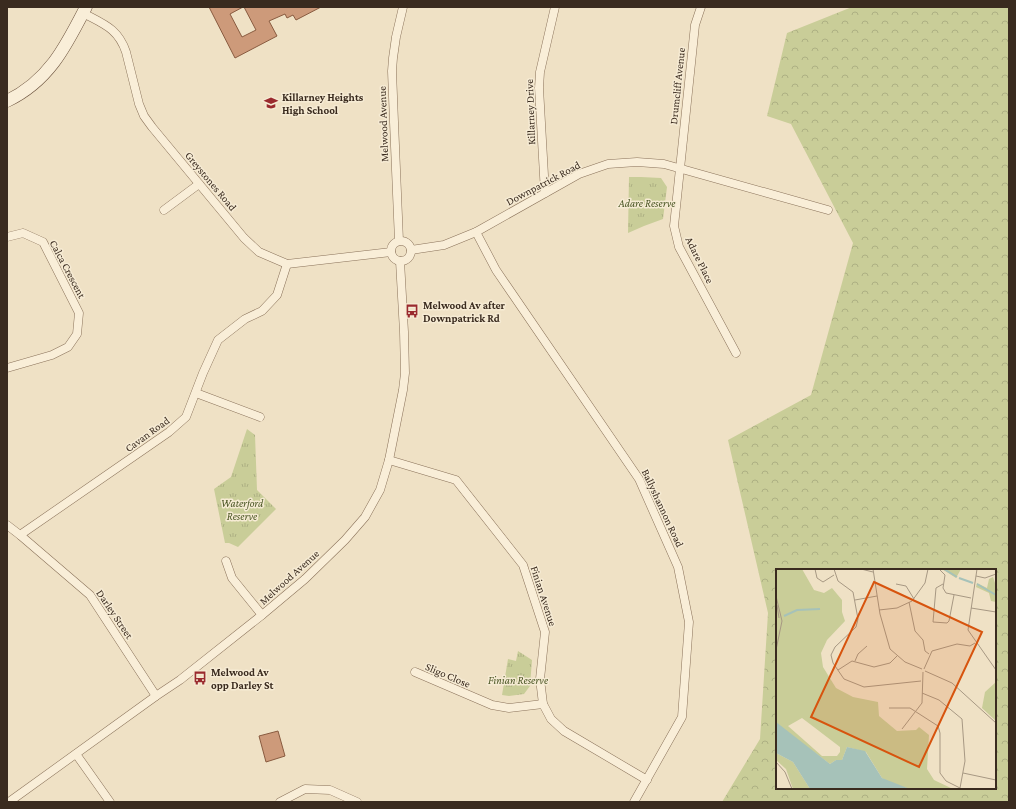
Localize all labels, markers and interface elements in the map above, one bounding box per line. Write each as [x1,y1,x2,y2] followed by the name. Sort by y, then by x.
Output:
[667,47,687,125] street label: Drumcliff Avenue
[523,79,538,145] street label: Killarney Drive
[376,86,390,162] street label: Melwood Avenue
[282,91,364,116] place label: Killarney Heights High School
[263,95,279,111] school or university icon: Killarney Heights High School
[182,149,239,214] street label: Greystones Road
[504,158,583,208] street label: Downpatrick Road
[618,197,676,209] park label: Adare Reserve
[684,235,717,285] street label: Adare Place
[48,238,89,301] street label: Calca Crescent
[423,299,506,324] place label: Melwood Av after Downpatrick Rd
[404,303,420,319] bus stop icon: Melwood Av after Downpatrick Rd
[123,414,172,454] street label: Cavan Road
[639,467,686,550] street label: Ballyshannon Road
[221,497,264,522] park label: Waterford Reserve
[257,547,321,607] street label: Melwood Avenue
[529,564,559,628] street label: Finian Avenue
[776,569,996,789] inset map
[93,587,136,642] street label: Darley Street
[423,660,472,691] street label: Sligo Close
[211,666,273,691] place label: Melwood Av opp Darley St
[192,670,208,686] bus stop icon: Melwood Av opp Darley St
[488,674,549,686] park label: Finian Reserve

